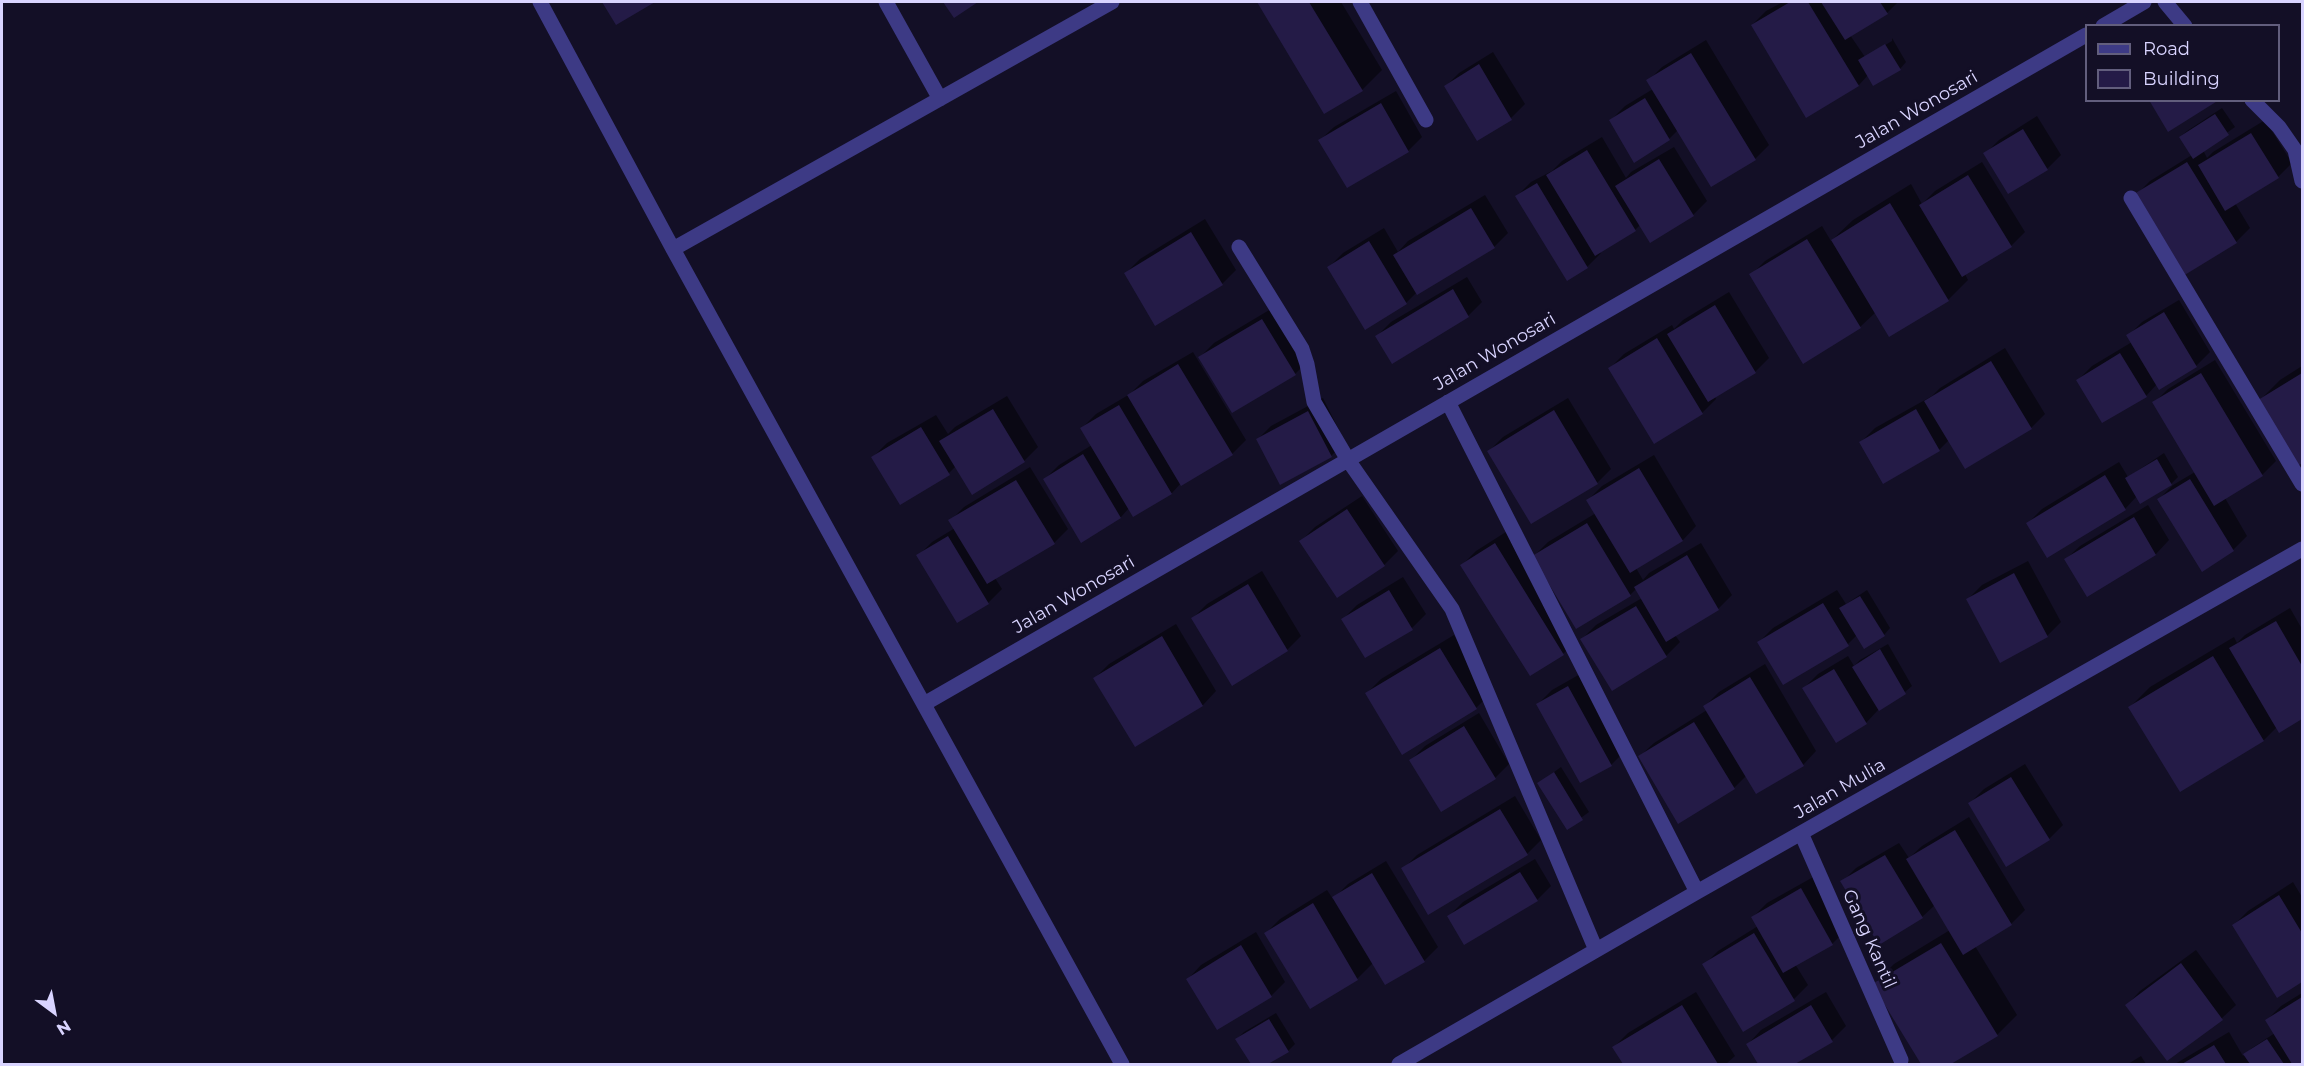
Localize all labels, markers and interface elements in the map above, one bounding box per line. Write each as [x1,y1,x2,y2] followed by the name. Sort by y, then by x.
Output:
[2085,24,2280,102] legend
[2143,38,2190,60] text: Road
[1852,66,1982,154] street label: Jalan Wonosari
[2143,68,2220,90] text: Building
[1430,308,1560,396] street label: Jalan Wonosari
[1009,551,1139,639] street label: Jalan Wonosari
[1791,754,1889,824] street label: Jalan Mulia
[1838,886,1900,992] street label: Gang Kantil
[24,982,84,1042] north arrow
[53,1016,74,1039] text: N

